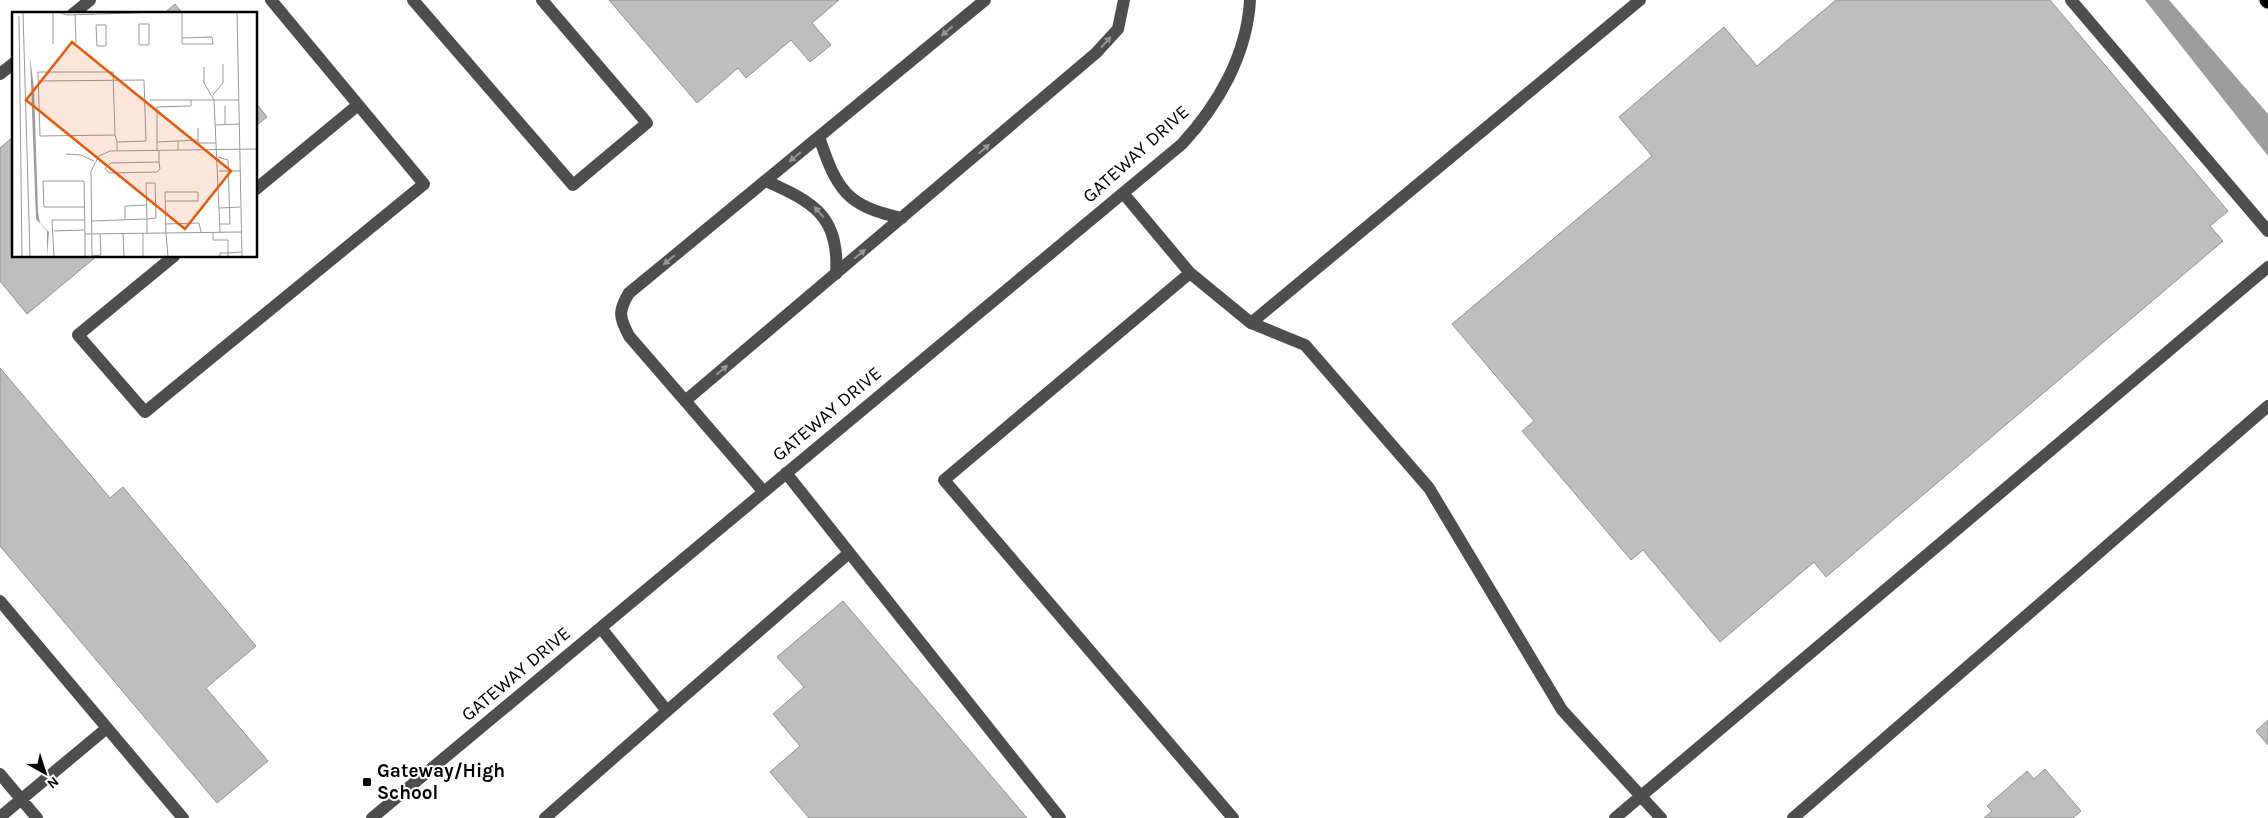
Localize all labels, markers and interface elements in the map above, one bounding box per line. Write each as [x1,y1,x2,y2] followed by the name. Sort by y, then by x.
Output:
[12,12,258,258] inset map
[941,25,953,36] one-way arrow
[1100,37,1112,49] one-way arrow
[1078,101,1194,207] street label: GATEWAY DRIVE
[977,143,990,154] one-way arrow
[789,151,801,162] one-way arrow
[813,207,825,219] one-way arrow
[853,248,866,259] one-way arrow
[663,255,676,266] one-way arrow
[768,362,886,466] street label: GATEWAY DRIVE
[716,365,728,376] one-way arrow
[457,622,575,726] street label: GATEWAY DRIVE
[20,748,70,798] north arrow
[377,760,505,804] place label: Gateway/High School
[44,773,62,792] text: N
[361,776,373,788] marker: Gateway/High School

